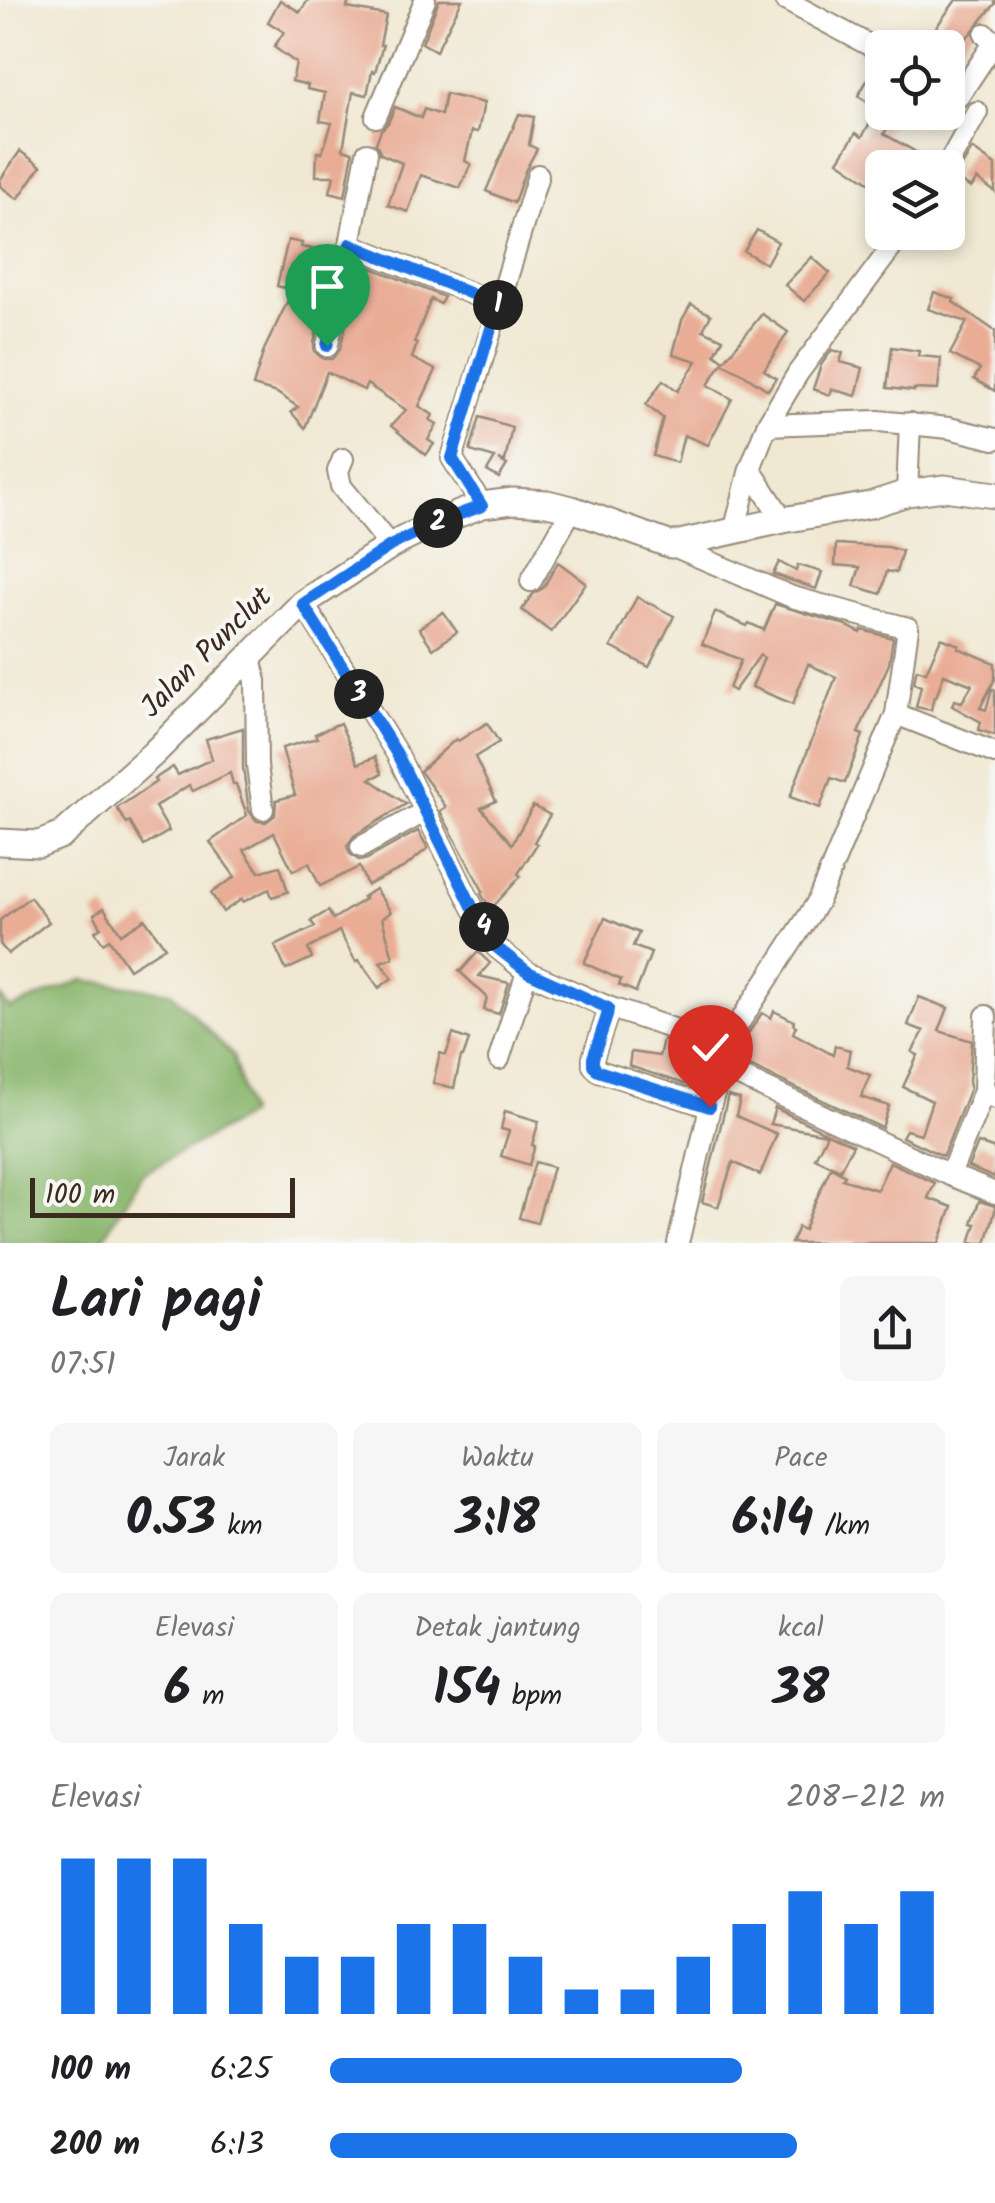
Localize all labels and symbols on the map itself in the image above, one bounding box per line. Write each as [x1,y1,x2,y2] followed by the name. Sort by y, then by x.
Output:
[285,244,370,347] pin
[473,280,523,330] pin: 1
[413,498,463,548] pin: 2
[130,575,285,730] street label: Jalan Punclut
[334,669,384,719] pin: 3
[459,902,509,952] pin: 4
[668,1005,753,1108] pin
[30,1173,295,1218] scale bar

